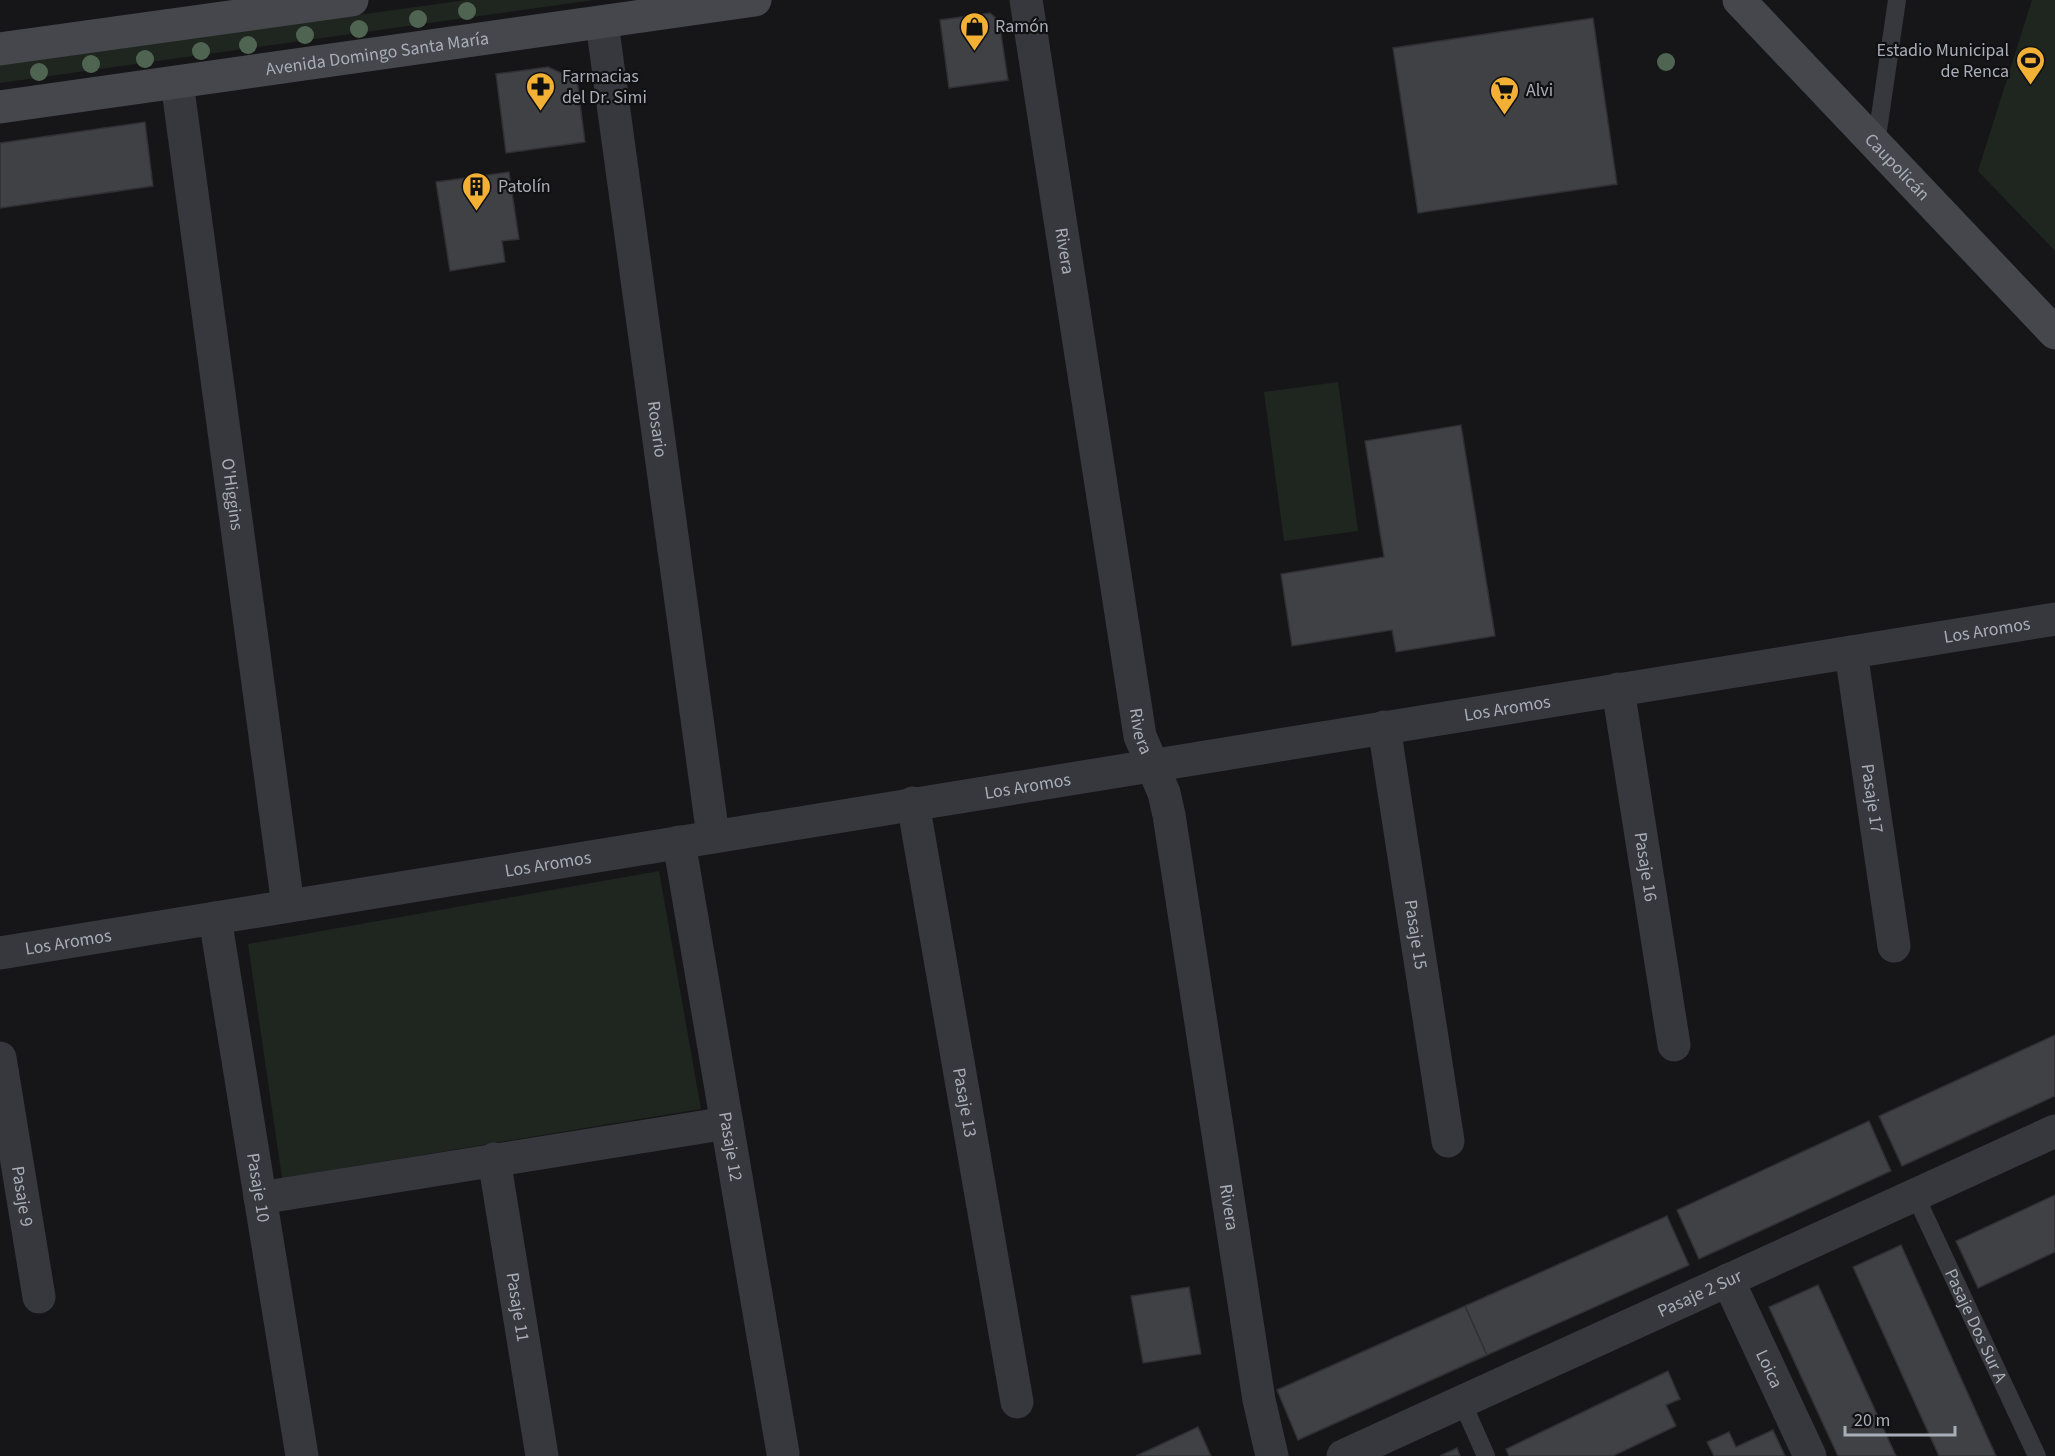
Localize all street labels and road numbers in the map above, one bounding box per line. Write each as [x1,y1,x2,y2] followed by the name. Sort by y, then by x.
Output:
[264,26,490,82] street label: Avenida Domingo Santa María
[1859,128,1935,207] street label: Caupolicán
[1048,226,1080,276] street label: Rivera
[641,399,673,459] street label: Rosario
[215,457,249,532] street label: O'Higgins
[1942,611,2032,650] street label: Los Aromos
[1462,689,1552,728] street label: Los Aromos
[1123,706,1158,758] street label: Rivera
[1854,762,1889,835] street label: Pasaje 17
[983,767,1073,806] street label: Los Aromos
[1628,830,1663,903] street label: Pasaje 16
[503,845,593,884] street label: Los Aromos
[1398,898,1433,971] street label: Pasaje 15
[23,923,113,962] street label: Los Aromos
[946,1066,983,1139] street label: Pasaje 13
[712,1110,749,1183] street label: Pasaje 12
[240,1151,276,1224] street label: Pasaje 10
[5,1164,39,1228] street label: Pasaje 9
[1213,1182,1245,1232] street label: Rivera
[1654,1263,1747,1324] street label: Pasaje 2 Sur
[1938,1265,2013,1387] street label: Pasaje Dos Sur A
[500,1271,535,1344] street label: Pasaje 11
[1749,1346,1789,1392] street label: Loica

